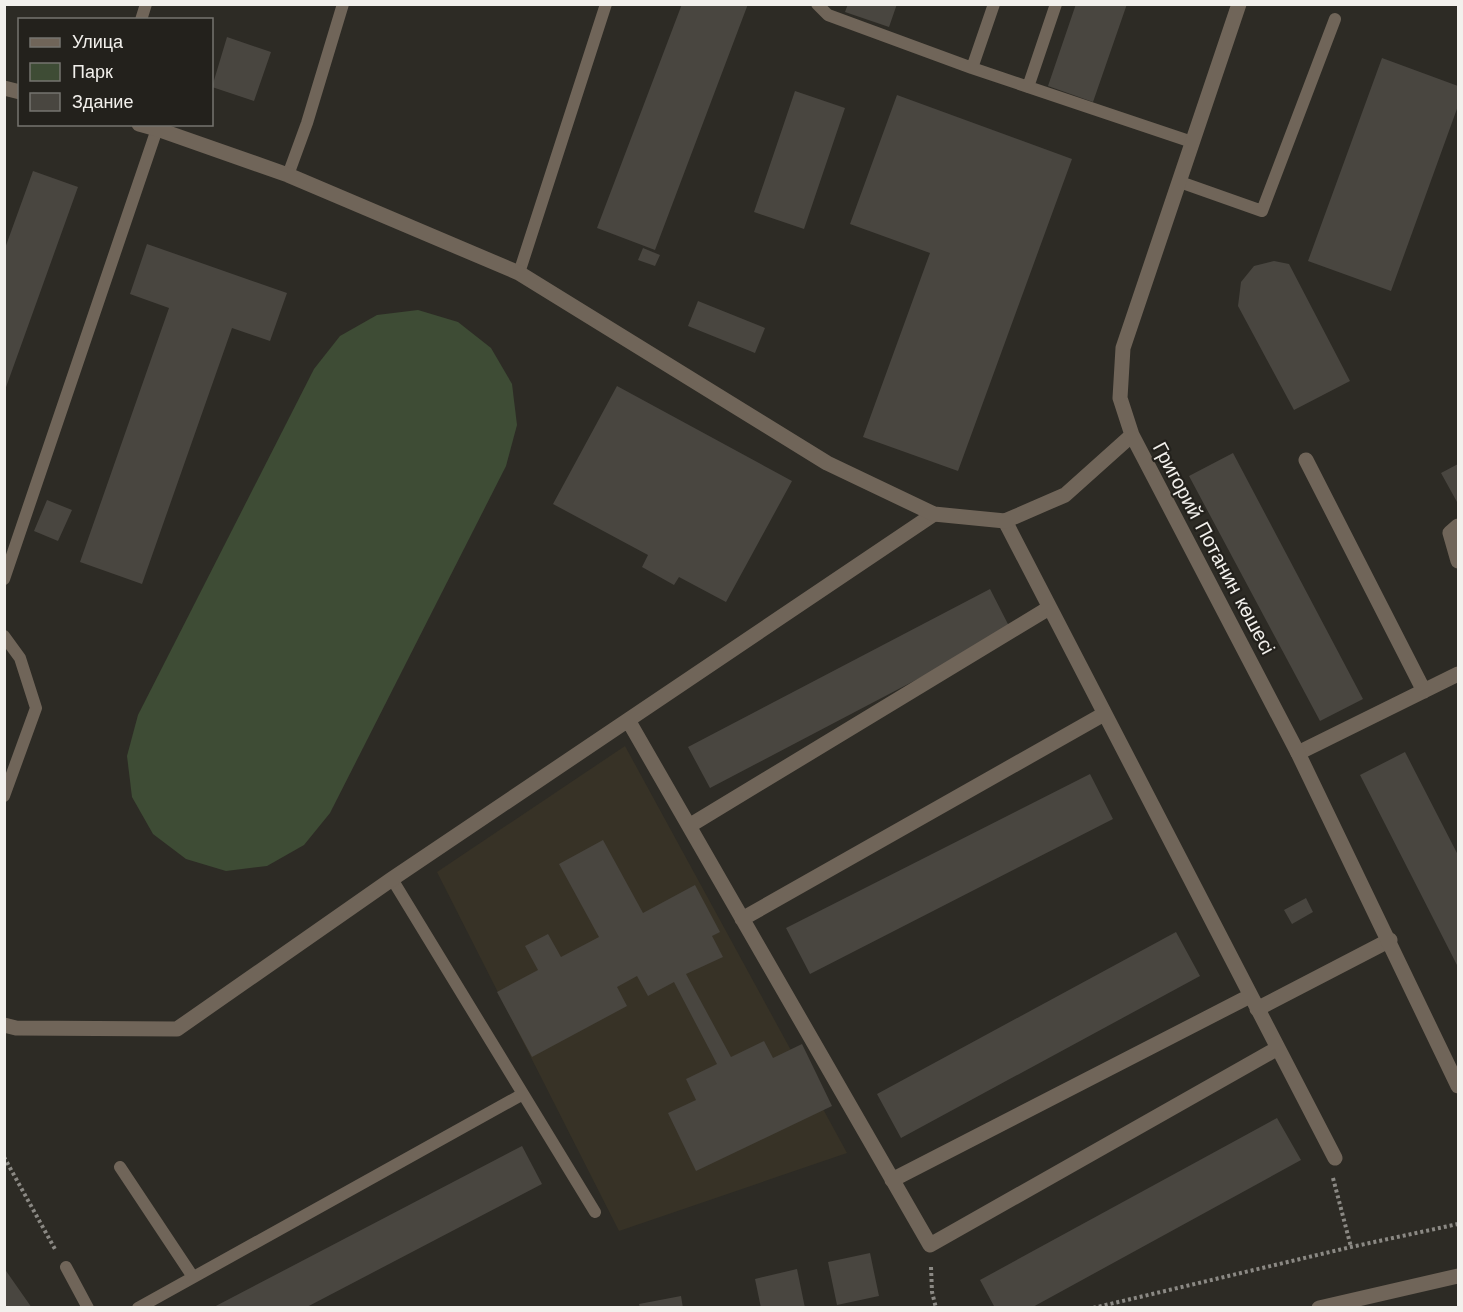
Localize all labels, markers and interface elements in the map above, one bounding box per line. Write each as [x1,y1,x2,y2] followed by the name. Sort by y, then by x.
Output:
[18,18,213,126] legend
[72,31,124,52] text: Улица
[72,61,113,82] text: Парк
[72,91,133,112] text: Здание
[1148,438,1280,658] street label: Григорий Потанин көшесі

